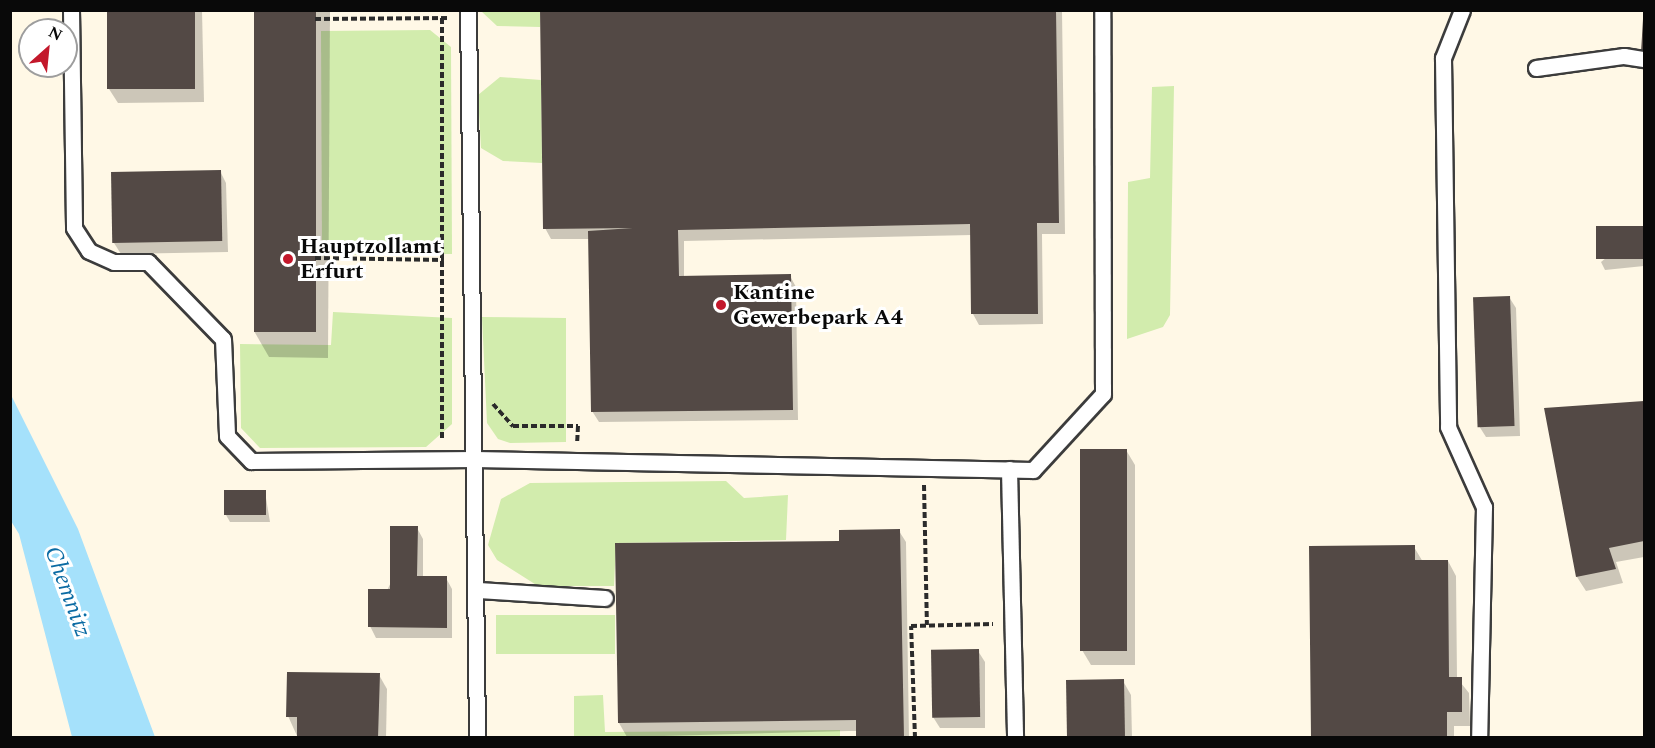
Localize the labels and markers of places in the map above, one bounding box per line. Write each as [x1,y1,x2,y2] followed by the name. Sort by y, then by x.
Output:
[300,233,441,284] place label: Hauptzollamt Erfurt
[281,252,295,266] marker: Hauptzollamt Erfurt
[733,279,903,330] place label: Kantine Gewerbepark A4
[714,298,728,312] marker: Kantine Gewerbepark A4

